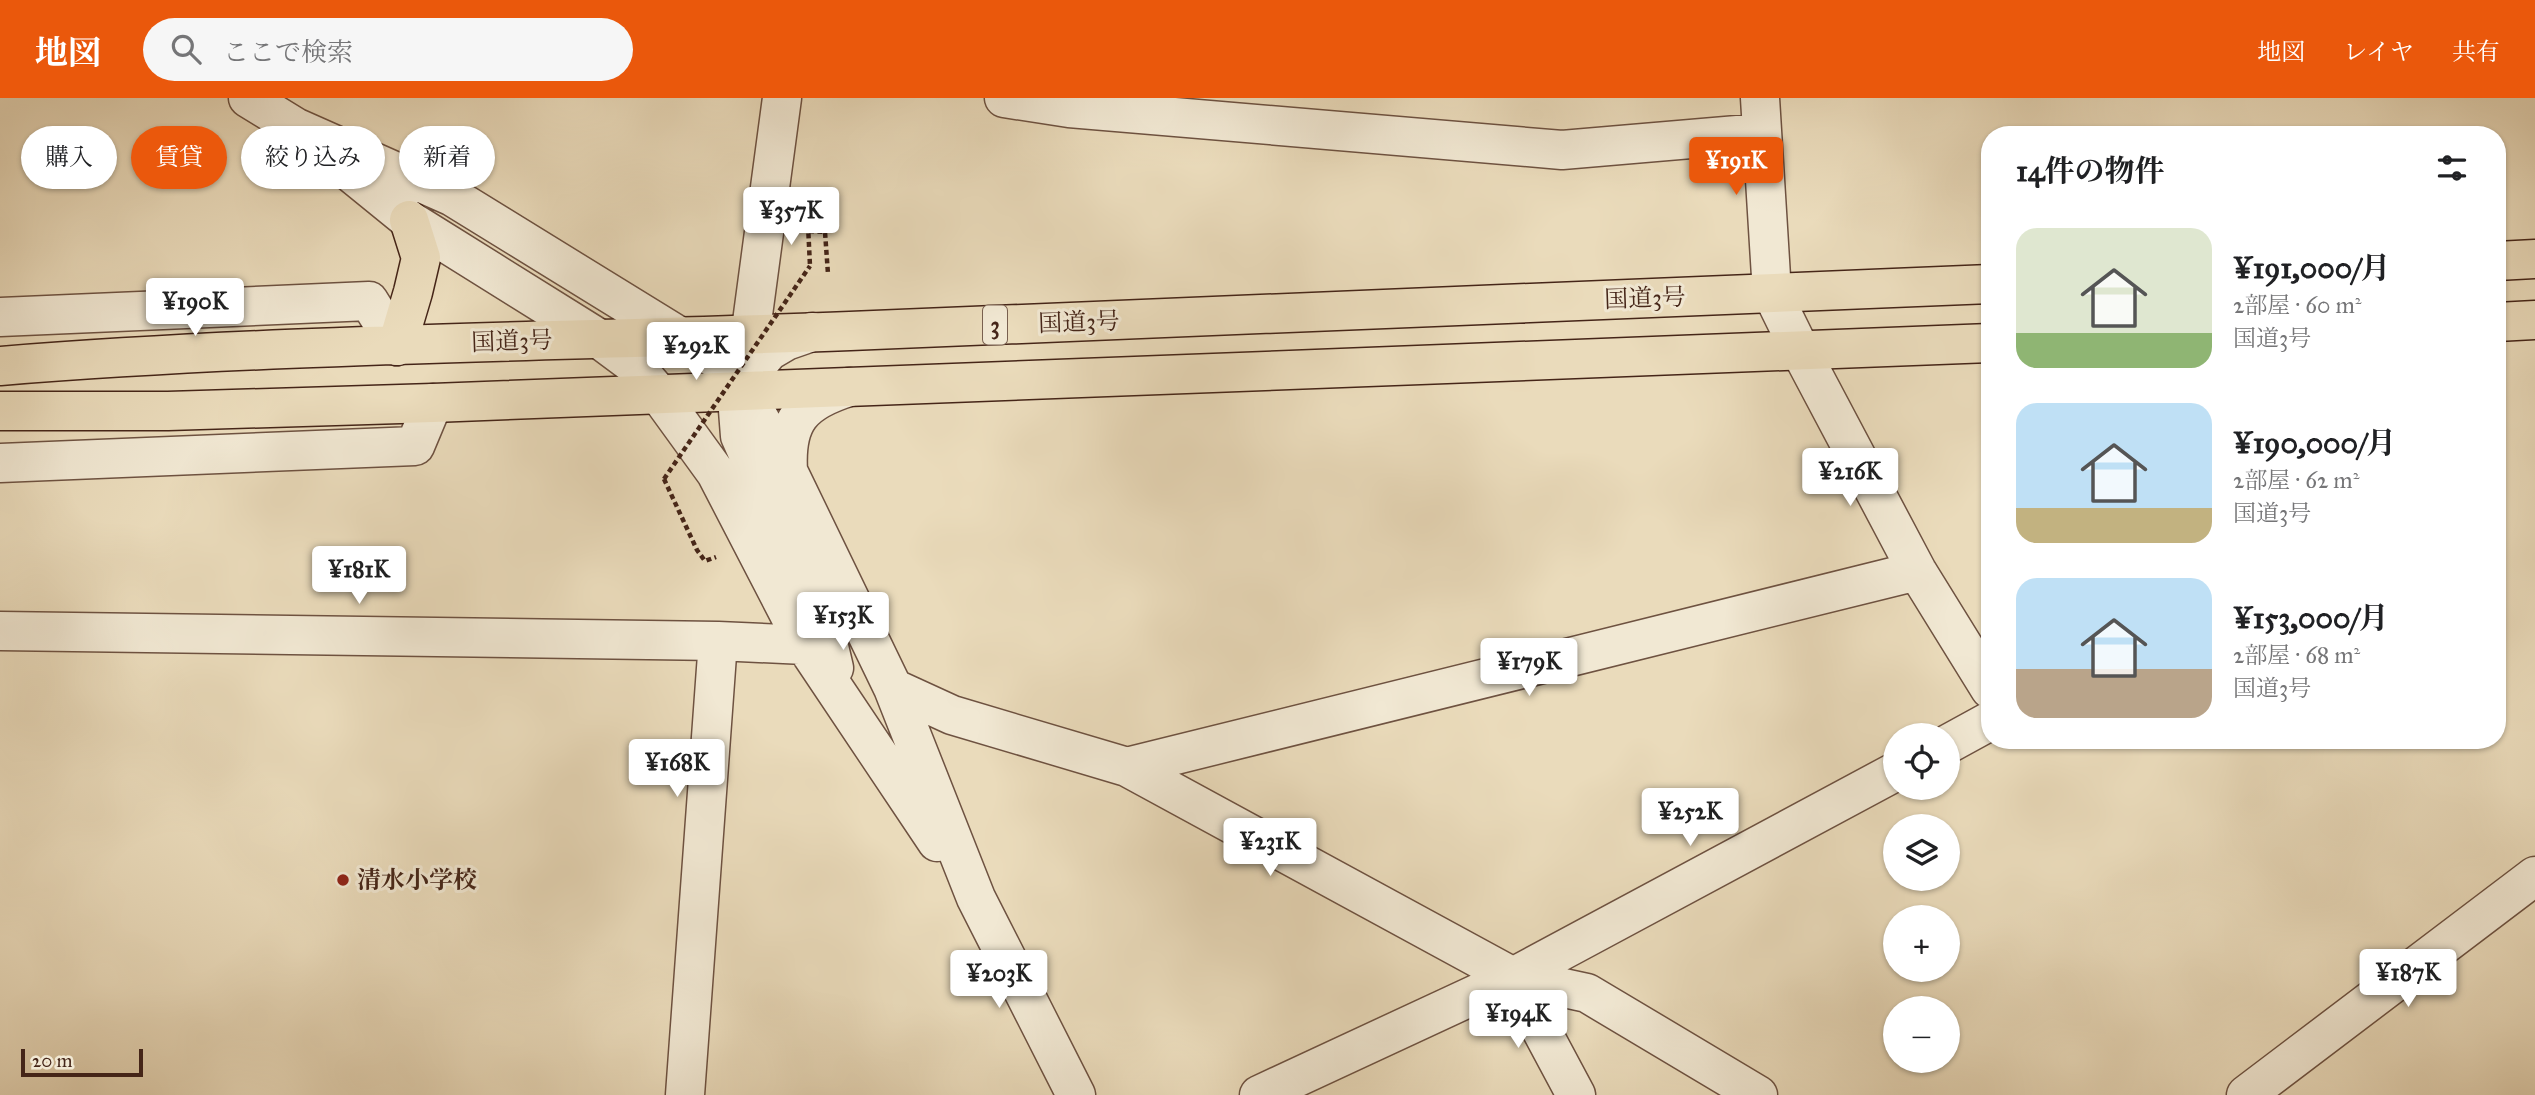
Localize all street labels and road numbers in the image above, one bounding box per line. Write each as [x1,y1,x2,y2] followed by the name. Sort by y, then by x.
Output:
[1604,282,1686,314] street label: 国道3号
[983,306,1007,344] road number: 3
[1038,306,1120,338] street label: 国道3号
[471,325,553,357] street label: 国道3号

